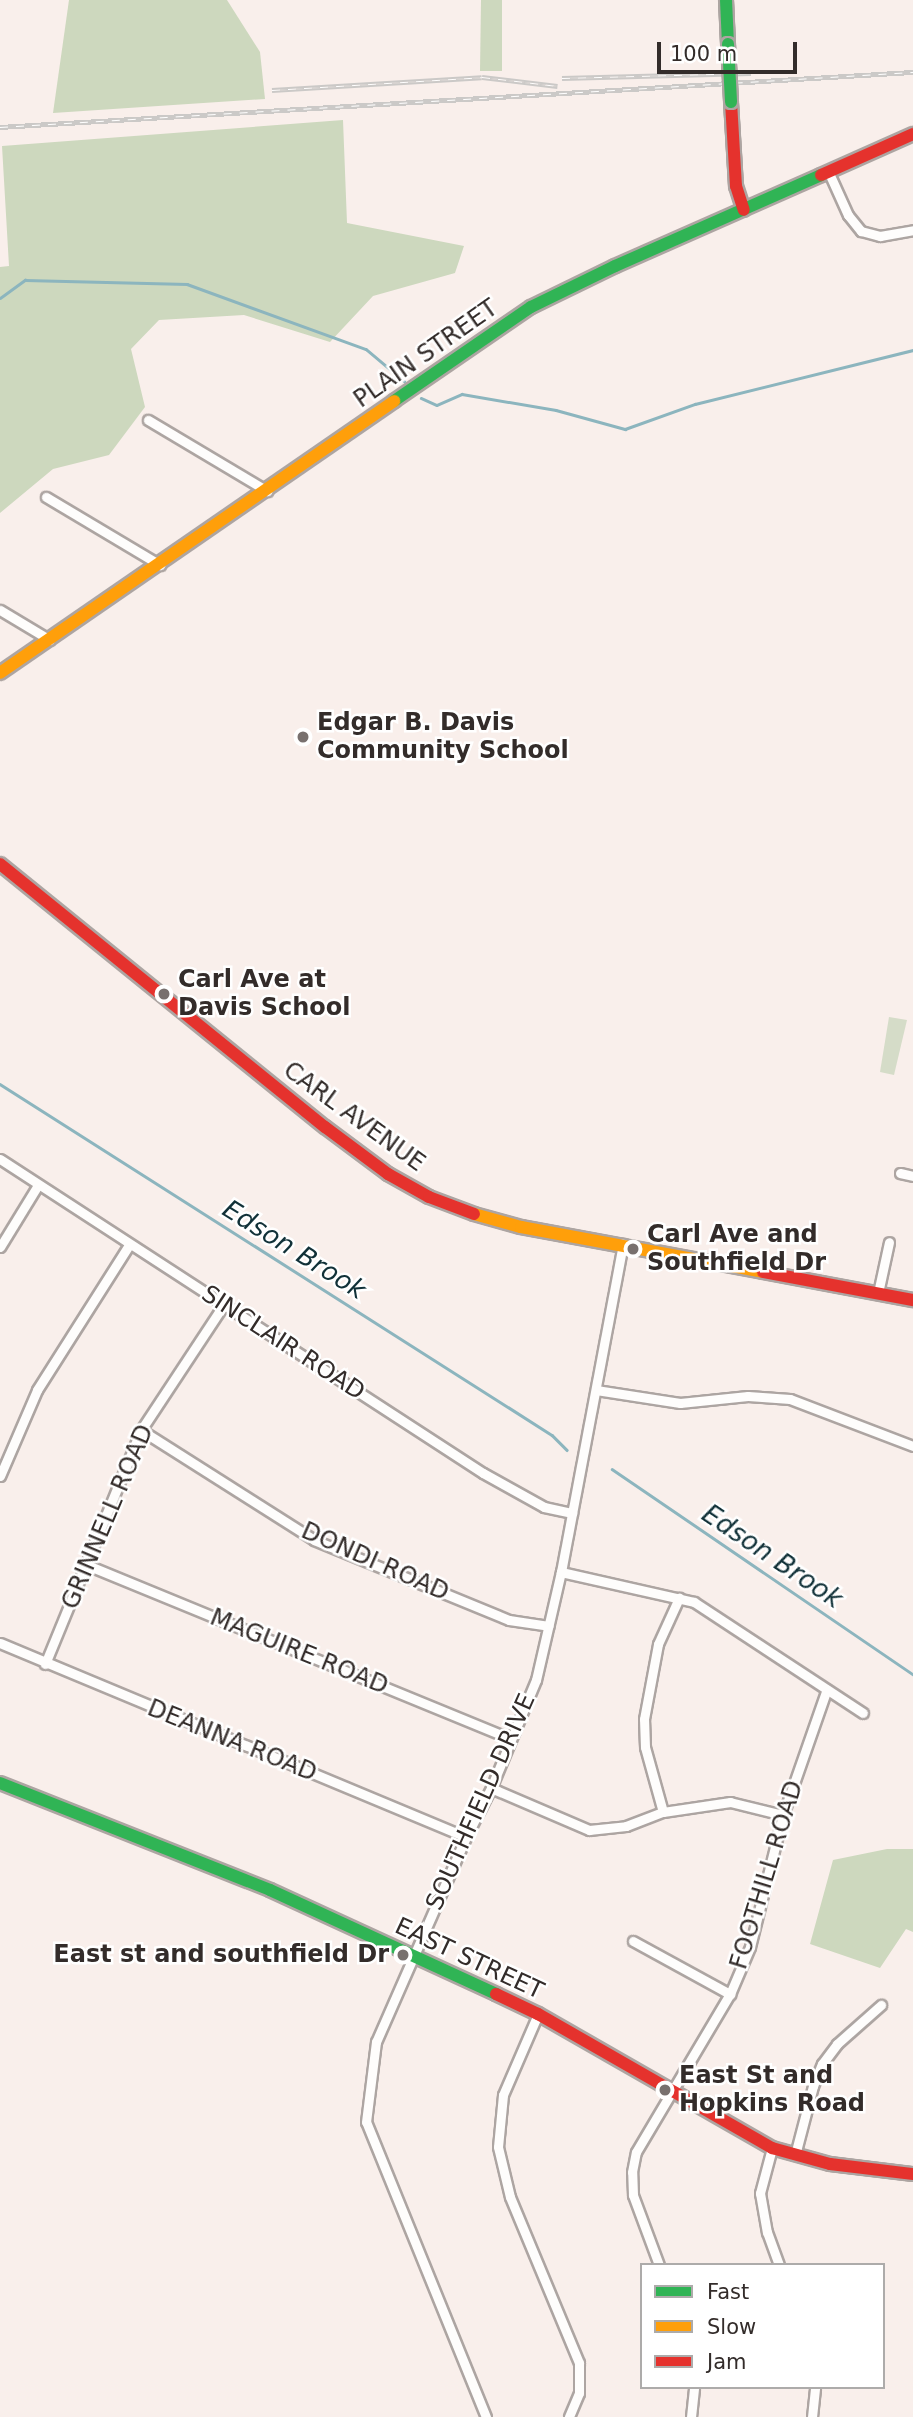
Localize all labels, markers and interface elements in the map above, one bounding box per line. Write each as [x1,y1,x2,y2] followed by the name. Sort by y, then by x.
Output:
[661,28,801,72] scale bar
[670,42,737,66] text: 100 m
[349,294,503,414] street label: PLAIN STREET
[317,709,569,765] place label: Edgar B. Davis Community School
[295,729,311,745] marker: Edgar B. Davis Community School
[178,966,350,1022] place label: Carl Ave at Davis School
[156,986,172,1002] marker: Carl Ave at Davis School
[278,1056,430,1178] street label: CARL AVENUE
[217,1194,371,1306] water label: Edson Brook
[647,1221,826,1277] place label: Carl Ave and Southfield Dr
[625,1241,641,1257] marker: Carl Ave and Southfield Dr
[196,1280,370,1406] street label: SINCLAIR ROAD
[56,1420,160,1614] street label: GRINNELL ROAD
[696,1499,848,1615] water label: Edson Brook
[297,1517,453,1607] street label: DONDI ROAD
[206,1603,392,1701] street label: MAGUIRE ROAD
[420,1689,542,1915] street label: SOUTHFIELD DRIVE
[143,1694,321,1788] street label: DEANNA ROAD
[725,1777,809,1973] street label: FOOTHILL ROAD
[390,1912,548,2006] street label: EAST STREET
[53,1941,389,1969] place label: East st and southfield Dr
[395,1947,411,1963] marker: East st and southfield Dr
[679,2062,865,2118] place label: East St and Hopkins Road
[657,2082,673,2098] marker: East St and Hopkins Road
[640,2263,885,2389] legend
[707,2280,749,2304] text: Fast
[707,2315,756,2339] text: Slow
[707,2350,747,2374] text: Jam

